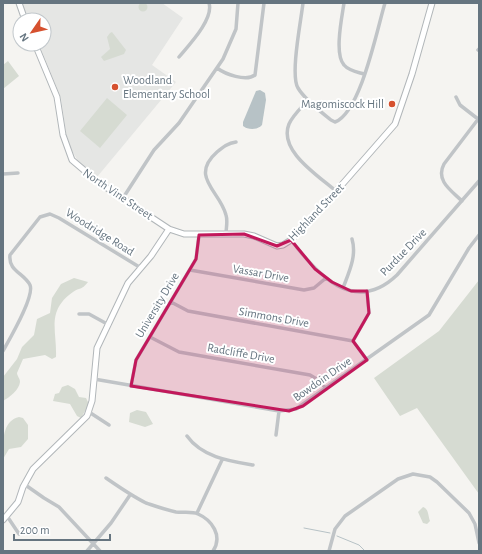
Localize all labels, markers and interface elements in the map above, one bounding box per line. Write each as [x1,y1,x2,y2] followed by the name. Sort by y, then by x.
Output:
[12,12,52,52] north arrow
[17,31,31,44] text: N
[123,74,210,101] place label: Woodland Elementary School
[110,82,120,92] marker: Woodland Elementary School
[301,98,384,110] place label: Magomiscock Hill
[387,99,397,109] marker: Magomiscock Hill
[81,166,155,222] street label: North Vine Street
[286,181,346,243] street label: Highland Street
[64,206,136,258] street label: Woodridge Road
[378,226,428,278] street label: Purdue Drive
[232,262,290,284] street label: Vassar Drive
[133,270,182,340] street label: University Drive
[238,305,310,329] street label: Simmons Drive
[206,341,276,365] street label: Radcliffe Drive
[291,355,353,403] street label: Bowdoin Drive
[14,516,110,542] scale bar
[20,524,50,536] text: 200 m

